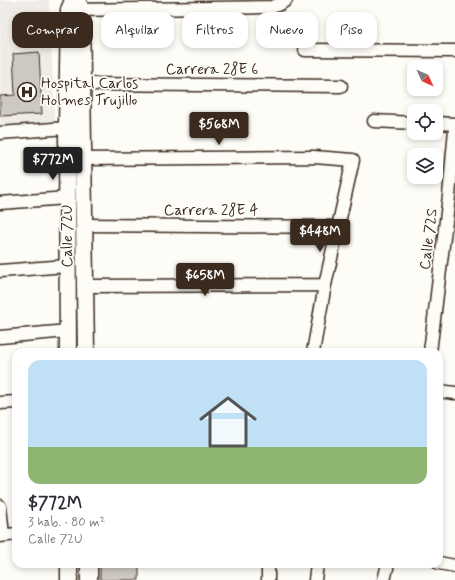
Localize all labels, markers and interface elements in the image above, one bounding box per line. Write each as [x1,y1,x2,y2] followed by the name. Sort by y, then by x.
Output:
[12,12,93,48] chip: Comprar
[101,12,174,48] chip: Alquilar
[182,12,248,48] chip: Filtros
[256,12,318,48] chip: Nuevo
[326,12,377,48] chip: Piso
[166,60,258,80] street label: Carrera 28E 6
[407,60,443,96] north arrow
[407,60,443,184] map controls
[41,74,138,111] place label: Hospital Carlos Holmes Trujillo
[16,81,38,103] hospital icon: Hospital Carlos Holmes Trujillo
[407,104,443,140] button: locate
[191,112,247,146] pin: $568M
[198,116,240,133] text: $568M
[25,147,81,181] pin: $772M
[407,148,443,184] button: layers
[32,151,74,168] text: $772M
[164,201,258,221] street label: Carrera 28E 4
[58,204,78,268] street label: Calle 72U
[415,207,443,271] street label: Calle 72S
[292,219,348,253] pin: $448M
[299,223,341,240] text: $448M
[177,263,233,297] pin: $658M
[185,267,225,284] text: $658M
[192,386,264,458] icon: home
[28,492,82,514] text: $772M
[28,514,105,531] text: 3 hab. · 80 m²
[28,531,83,548] text: Calle 72U

